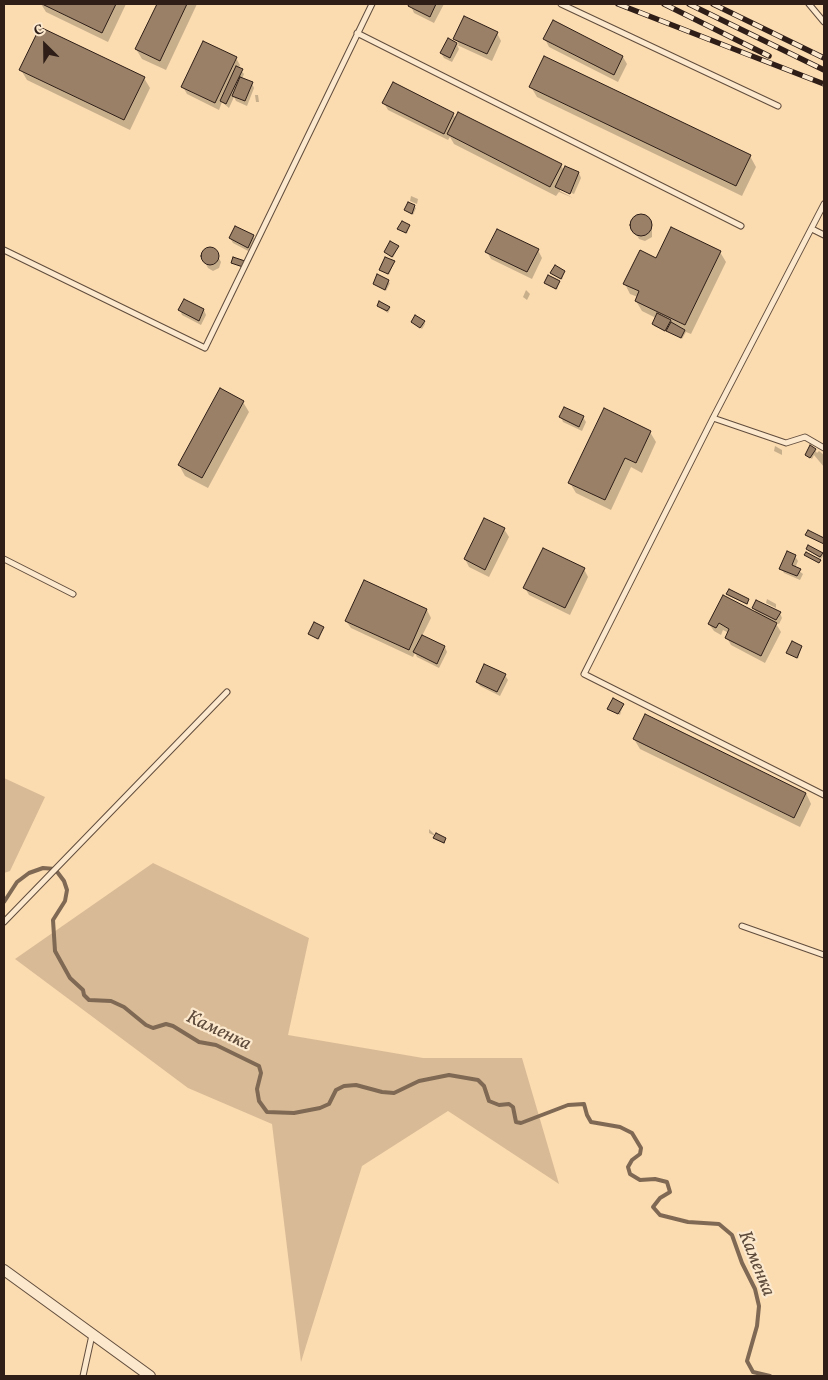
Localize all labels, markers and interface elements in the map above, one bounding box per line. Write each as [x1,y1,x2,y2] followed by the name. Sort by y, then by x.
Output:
[20,20,70,70] north arrow
[31,20,47,41] text: С
[182,1007,254,1057] water label: Каменка
[732,1228,778,1300] water label: Каменка

